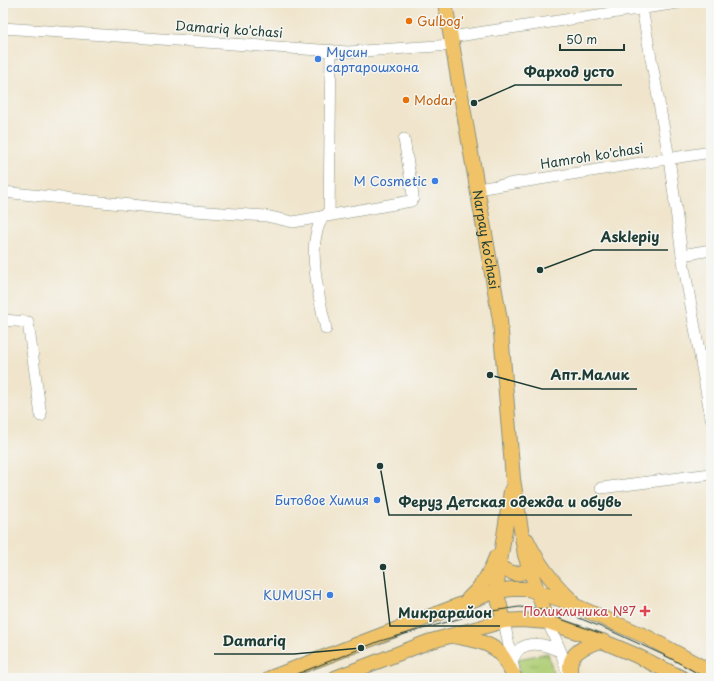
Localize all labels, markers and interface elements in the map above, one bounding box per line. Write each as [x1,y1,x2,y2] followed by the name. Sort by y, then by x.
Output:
[417,11,464,30] place label: Gulbog'
[175,15,284,42] street label: Damariq ko'chasi
[404,16,414,26] marker: Gulbog'
[560,26,624,52] scale bar
[566,30,597,48] text: 50 m
[326,42,420,76] place label: Мусин сартарошхона
[313,54,323,64] marker: Мусин сартарошхона
[515,59,622,85] callout: Фарход усто
[524,61,614,82] text: Фарход усто
[414,90,455,109] place label: Modar
[401,95,411,105] marker: Modar
[539,138,645,173] street label: Hamroh ko'chasi
[354,171,427,190] place label: M Cosmetic
[430,176,440,186] marker: M Cosmetic
[469,188,504,291] street label: Narpay ko'chasi
[593,224,668,250] callout: Asklepiy
[600,226,659,247] text: Asklepiy
[542,363,637,389] callout: Апт.Малик
[550,364,630,385] text: Апт.Малик
[389,489,632,515] callout: Феруз Детская одежда и обувь
[275,490,369,509] place label: Битовое Химия
[399,491,622,512] text: Феруз Детская одежда и обувь
[372,495,382,505] marker: Битовое Химия
[263,585,322,604] place label: KUMUSH
[325,590,335,600] marker: KUMUSH
[390,600,500,626] callout: Микрарайон
[523,601,637,620] place label: Поликлиника №7
[398,602,492,623] text: Микрарайон
[639,605,651,617] marker: Поликлиника №7
[214,628,294,654] callout: Damariq
[222,630,286,651] text: Damariq

